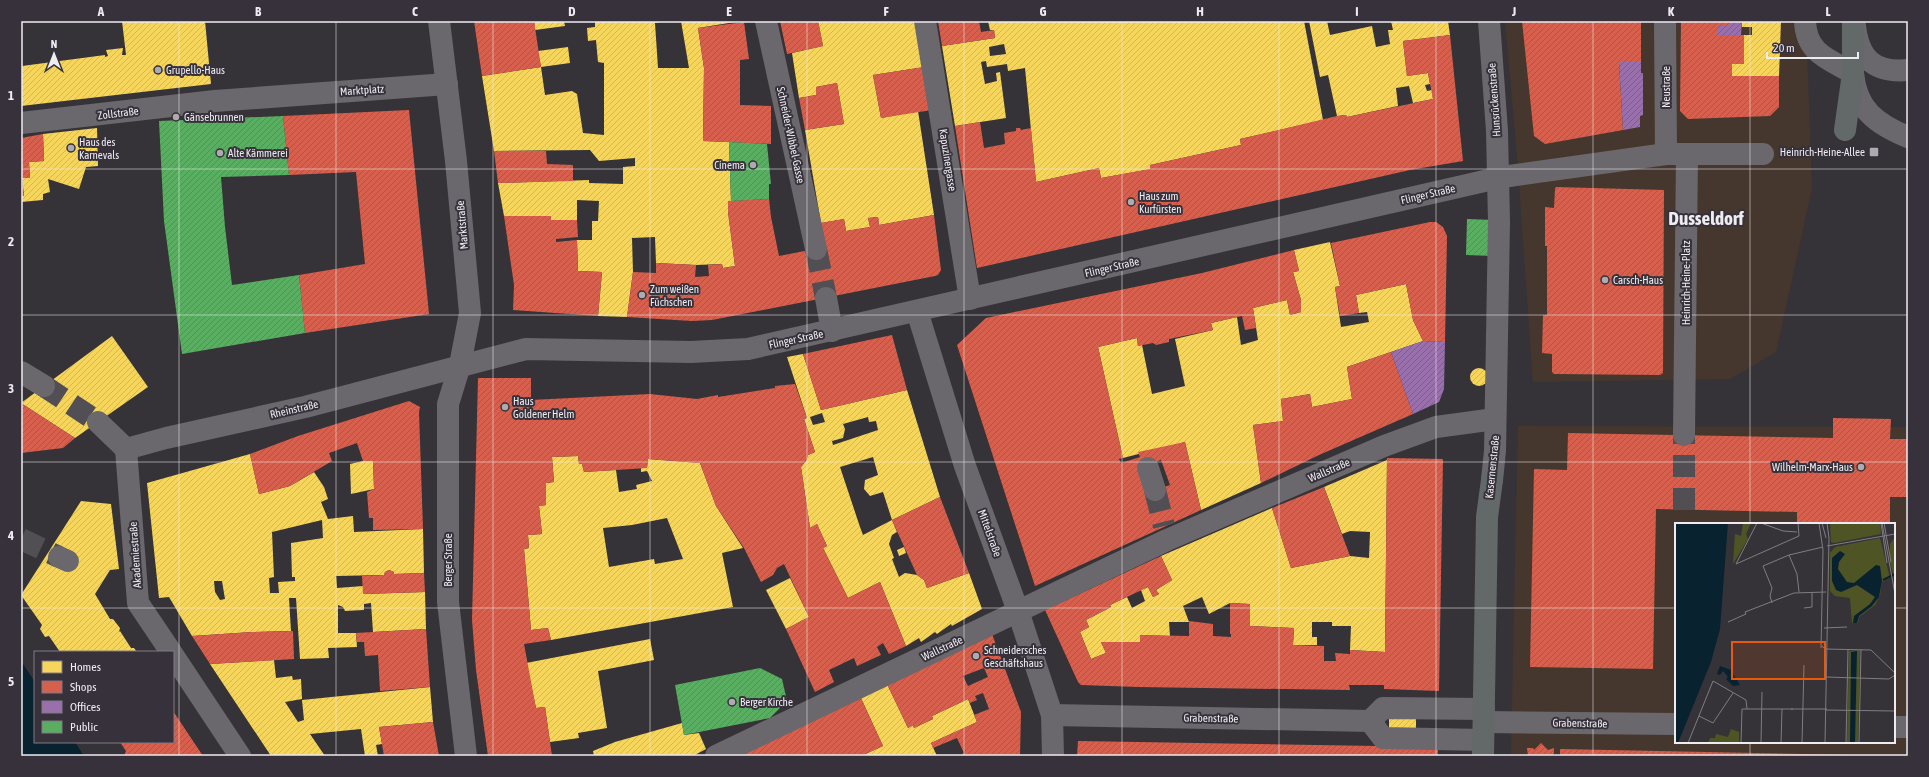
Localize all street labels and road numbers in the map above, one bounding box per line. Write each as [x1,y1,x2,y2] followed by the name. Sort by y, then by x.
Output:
[1485,63,1503,137] street label: Hunsrückenstraße
[1660,66,1672,108] street label: Neustraße
[340,82,384,98] street label: Marktplatz
[775,86,807,184] street label: Schneider-Wibbel-Gasse
[97,105,139,121] street label: Zollstraße
[937,128,959,192] street label: Kapuzinergasse
[1400,182,1456,206] street label: Flinger Straße
[454,200,470,250] street label: Marktstraße
[1680,241,1692,325] street label: Heinrich-Heine-Platz
[1084,255,1140,279] street label: Flinger Straße
[768,327,824,351] street label: Flinger Straße
[269,398,319,420] street label: Rheinstraße
[1483,435,1501,499] street label: Kasernenstraße
[1306,456,1352,484] street label: Wallstraße
[976,508,1004,558] street label: Mittelstraße
[127,521,143,589] street label: Akademiestraße
[442,533,454,587] street label: Berger Straße
[920,633,964,663] street label: Wallstraße
[1183,712,1239,724] street label: Grabenstraße
[1552,717,1608,729] street label: Grabenstraße

